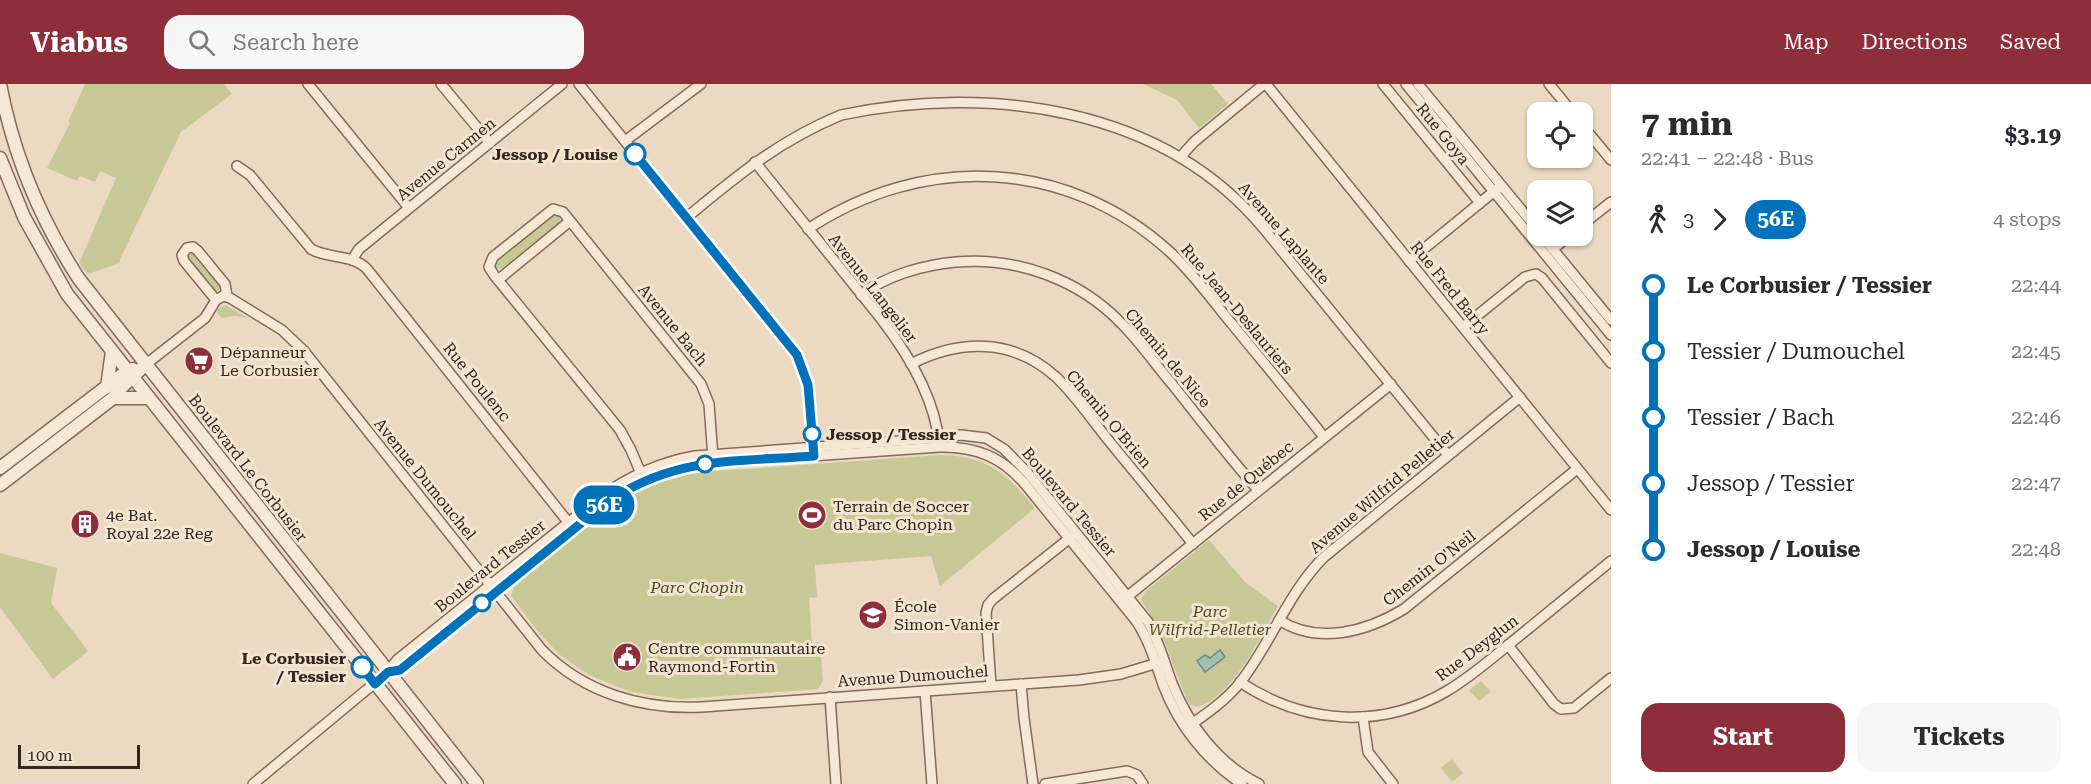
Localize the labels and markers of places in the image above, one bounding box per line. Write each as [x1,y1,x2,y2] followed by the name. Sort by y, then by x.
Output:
[624,143,646,165] marker: Jessop / Louise
[492,145,618,164] place label: Jessop / Louise
[220,343,320,380] place label: Dépanneur Le Corbusier
[183,345,215,377] supermarket icon: Dépanneur Le Corbusier
[803,425,821,443] marker: Jessop / Tessier
[826,425,956,444] place label: Jessop / Tessier
[696,455,714,473] unlabelled marker
[833,497,969,534] place label: Terrain de Soccer du Parc Chopin
[796,499,828,531] sports icon: Terrain de Soccer du Parc Chopin
[106,506,214,543] place label: 4e Bat. Royal 22e Reg
[69,508,101,540] building icon: 4e Bat. Royal 22e Reg
[473,594,491,612] unlabelled marker
[894,597,1000,634] place label: École Simon-Vanier
[857,599,889,631] school or university icon: École Simon-Vanier
[648,639,826,676] place label: Centre communautaire Raymond-Fortin
[611,641,643,673] public building icon: Centre communautaire Raymond-Fortin
[242,649,346,686] place label: Le Corbusier / Tessier
[351,656,373,678] marker: Le Corbusier / Tessier

